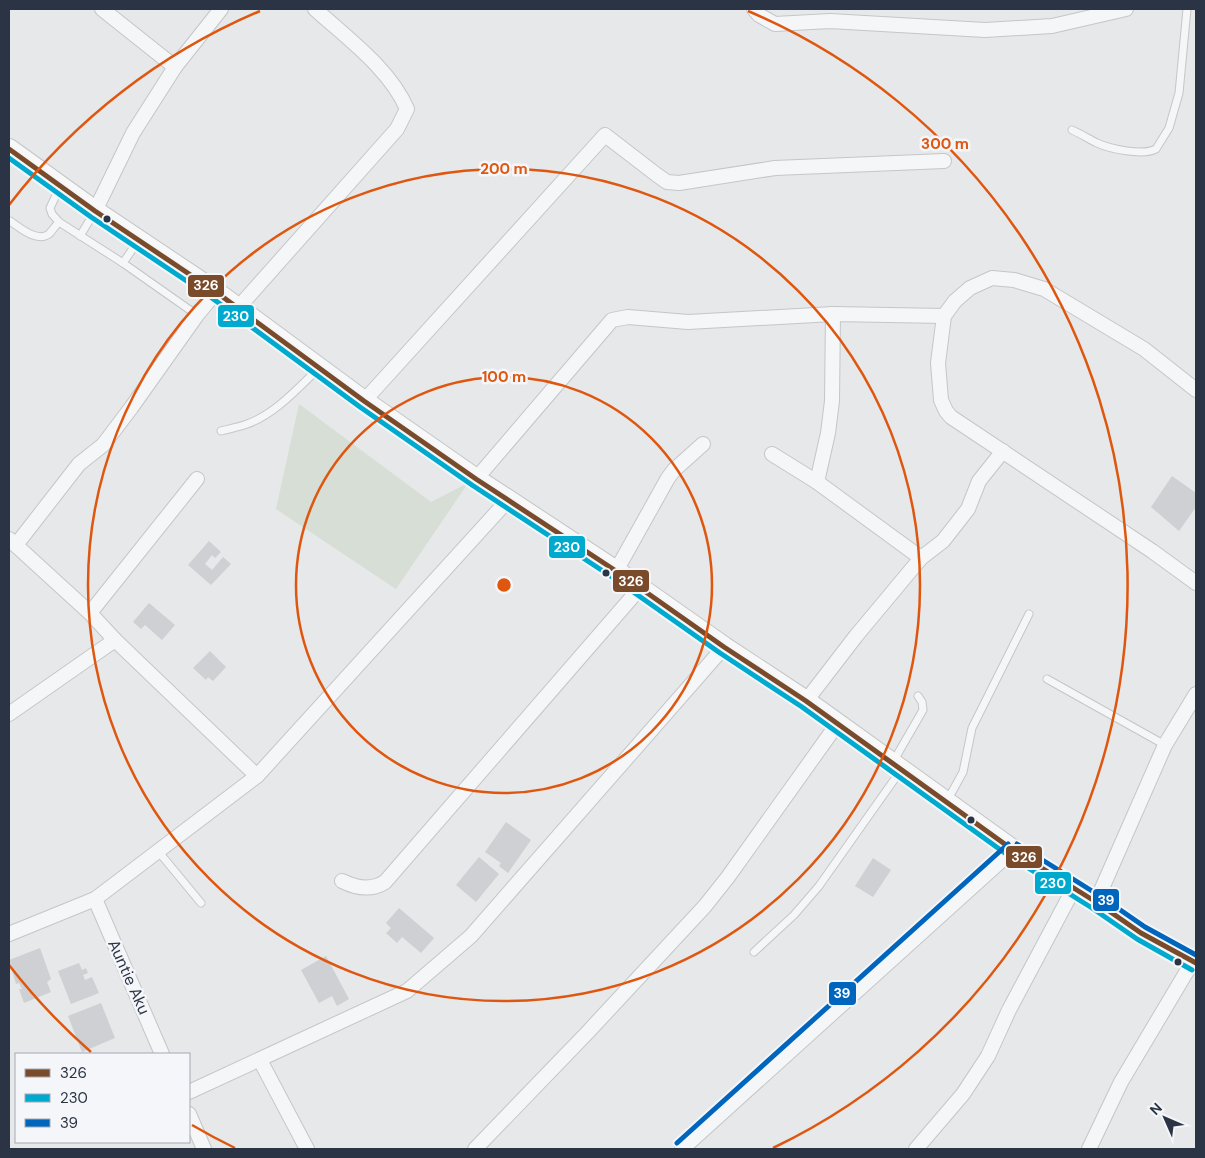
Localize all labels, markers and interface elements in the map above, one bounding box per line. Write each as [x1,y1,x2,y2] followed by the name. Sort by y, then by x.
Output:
[921,134,969,154] text: 300 m
[480,159,528,179] text: 200 m
[102,214,112,224] unlabelled marker
[187,274,225,298] line badge: 326
[193,276,219,294] text: 326
[217,304,255,328] line badge: 230
[223,307,249,325] text: 230
[482,367,526,387] text: 100 m
[548,535,586,559] line badge: 230
[554,538,580,556] text: 230
[601,568,611,578] unlabelled marker
[612,569,650,593] line badge: 326
[618,572,644,590] text: 326
[495,576,513,594] centre of rings
[966,815,976,825] unlabelled marker
[1005,845,1043,869] line badge: 326
[1011,848,1037,866] text: 326
[1034,871,1072,895] line badge: 230
[1040,874,1066,892] text: 230
[1092,888,1120,912] line badge: 39
[1098,891,1115,909] text: 39
[103,936,155,1018] street label: Auntie Aku
[1173,957,1183,967] unlabelled marker
[828,981,857,1006] line badge: 39
[834,984,851,1002] text: 39
[15,1053,190,1143] legend
[60,1063,87,1083] text: 326
[60,1088,88,1108] text: 230
[1140,1093,1190,1143] north arrow
[1146,1099,1166,1119] text: N
[60,1113,78,1133] text: 39

